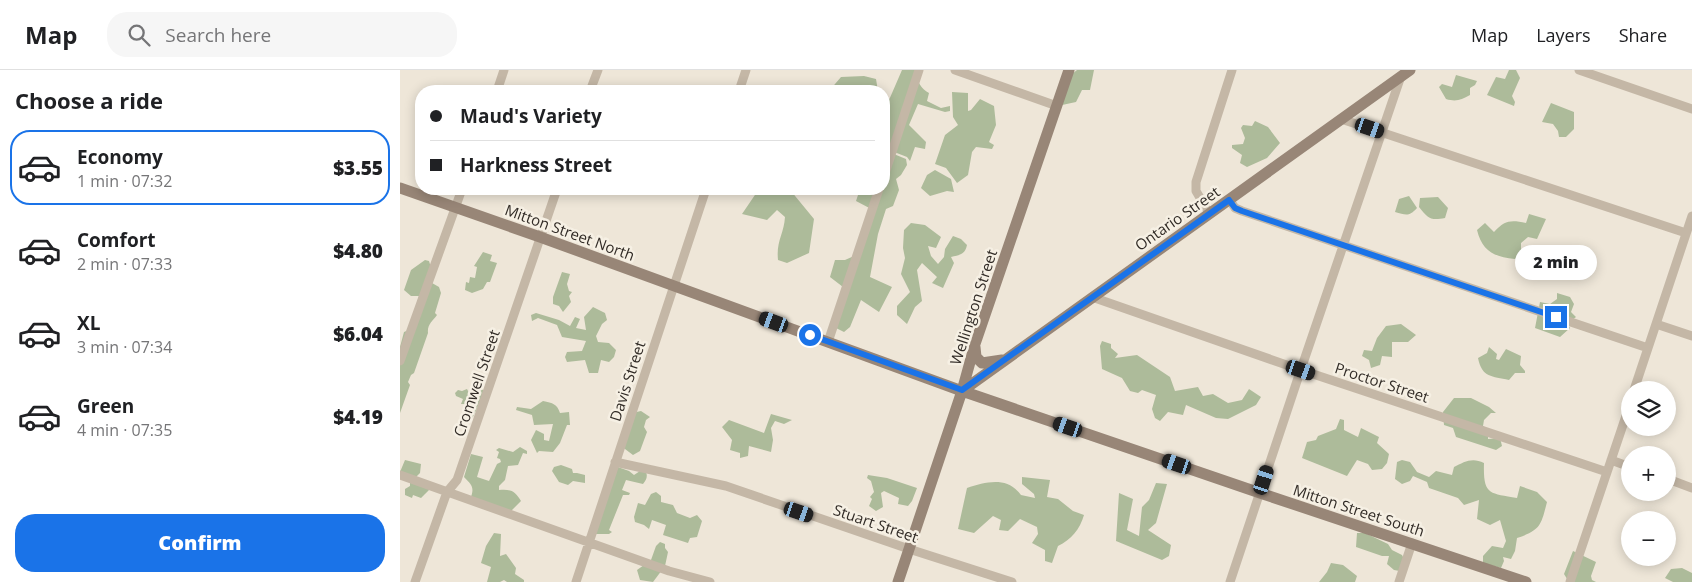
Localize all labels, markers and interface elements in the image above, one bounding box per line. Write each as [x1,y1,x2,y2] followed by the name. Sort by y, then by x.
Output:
[107,12,457,57] search box
[25,18,77,51] text: Map
[125,21,153,49] icon: search
[165,22,271,48] text: Search here
[1471,23,1508,47] text: Map
[1536,23,1591,47] text: Layers
[1619,23,1667,47] text: Share
[15,85,163,115] text: Choose a ride
[460,103,602,129] text: Maud's Variety
[1353,116,1386,140] car
[77,144,163,170] text: Economy
[17,145,62,190] icon: car
[460,152,612,178] text: Harkness Street
[333,155,383,181] text: $3.55
[77,170,172,192] text: 1 min · 07:32
[1131,181,1223,255] street label: Ontario Street
[502,199,638,265] street label: Mitton Street North
[77,227,156,253] text: Comfort
[17,228,62,273] icon: car
[333,238,383,264] text: $4.80
[1515,244,1597,280] callout: 2 min
[945,247,1001,367] street label: Wellington Street
[1533,251,1579,273] text: 2 min
[77,253,172,275] text: 2 min · 07:33
[1545,306,1567,328] route end
[77,310,100,336] text: XL
[757,310,790,334] car
[17,311,62,356] icon: car
[333,321,383,347] text: $6.04
[799,324,821,346] route start
[448,327,504,439] street label: Cromwell Street
[77,336,172,358] text: 3 min · 07:34
[605,338,649,424] street label: Davis Street
[1332,357,1432,407] street label: Proctor Street
[1284,358,1317,382] car
[1621,381,1676,566] map controls
[1621,381,1676,436] button: layers
[77,393,134,419] text: Green
[17,394,62,439] icon: car
[333,404,383,430] text: $4.19
[1051,415,1084,439] car
[77,419,172,441] text: 4 min · 07:35
[1621,446,1676,501] button: +
[1160,452,1193,476] car
[1252,463,1275,497] car
[1291,479,1427,541] street label: Mitton Street South
[831,499,921,547] street label: Stuart Street
[782,500,815,524] car
[1621,511,1676,566] button: −
[15,514,385,572] button: Confirm

